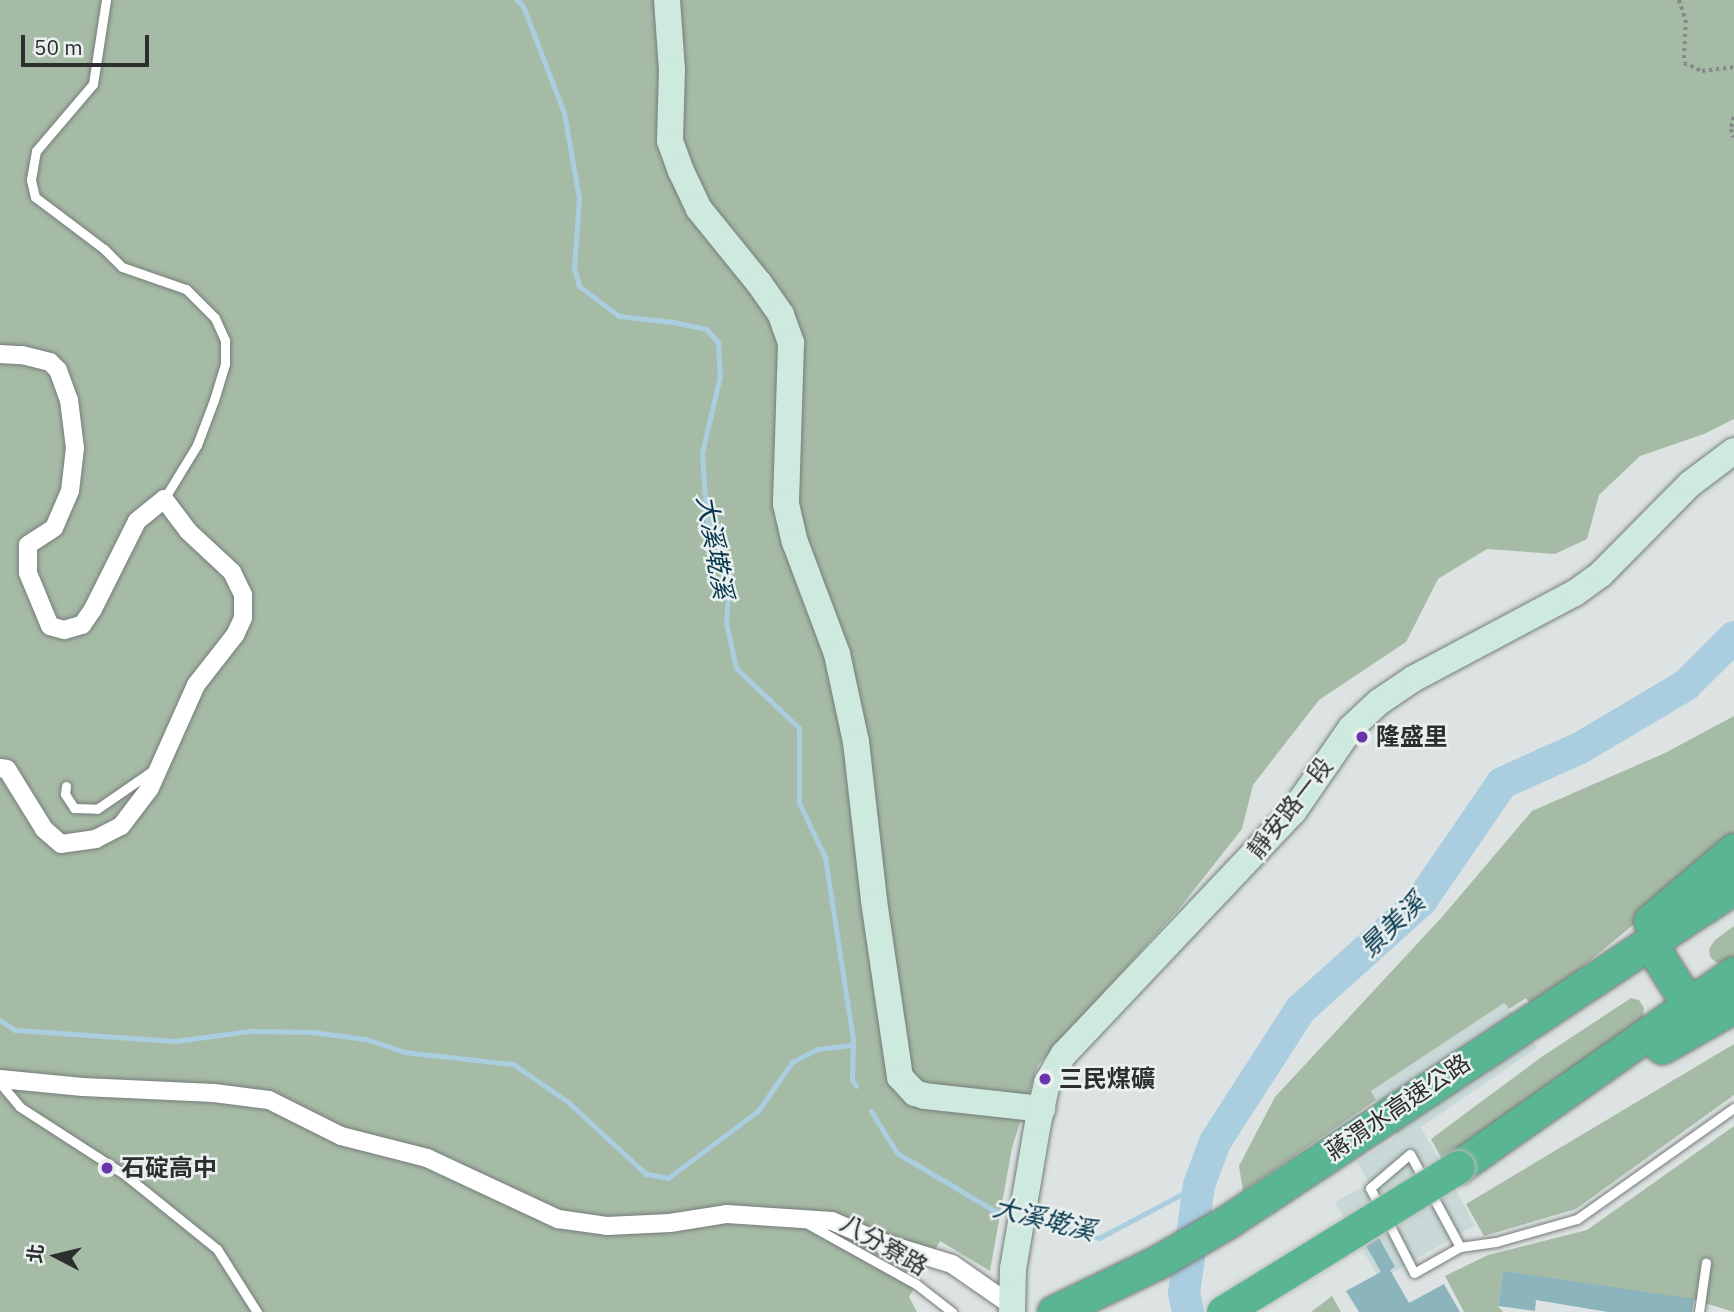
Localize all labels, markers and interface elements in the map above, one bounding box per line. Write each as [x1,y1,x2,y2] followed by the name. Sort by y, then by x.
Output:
[24,21,152,65] scale bar
[34,33,83,61] text: 50 m
[691,493,739,601] water label: 大溪墘溪
[1376,723,1448,751] place label: 隆盛里
[1354,729,1370,745] marker: 隆盛里
[1242,752,1338,864] street label: 靜安路一段
[1353,887,1431,963] water label: 景美溪
[1320,1048,1476,1166] street label: 蔣渭水高速公路
[1059,1065,1155,1093] place label: 三民煤礦
[1037,1071,1053,1087] marker: 三民煤礦
[121,1154,217,1182] place label: 石碇高中
[99,1160,115,1176] marker: 石碇高中
[990,1191,1098,1247] water label: 大溪墘溪
[835,1209,933,1281] street label: 八分寮路
[21,1221,91,1291] north arrow
[22,1243,48,1264] text: 北

